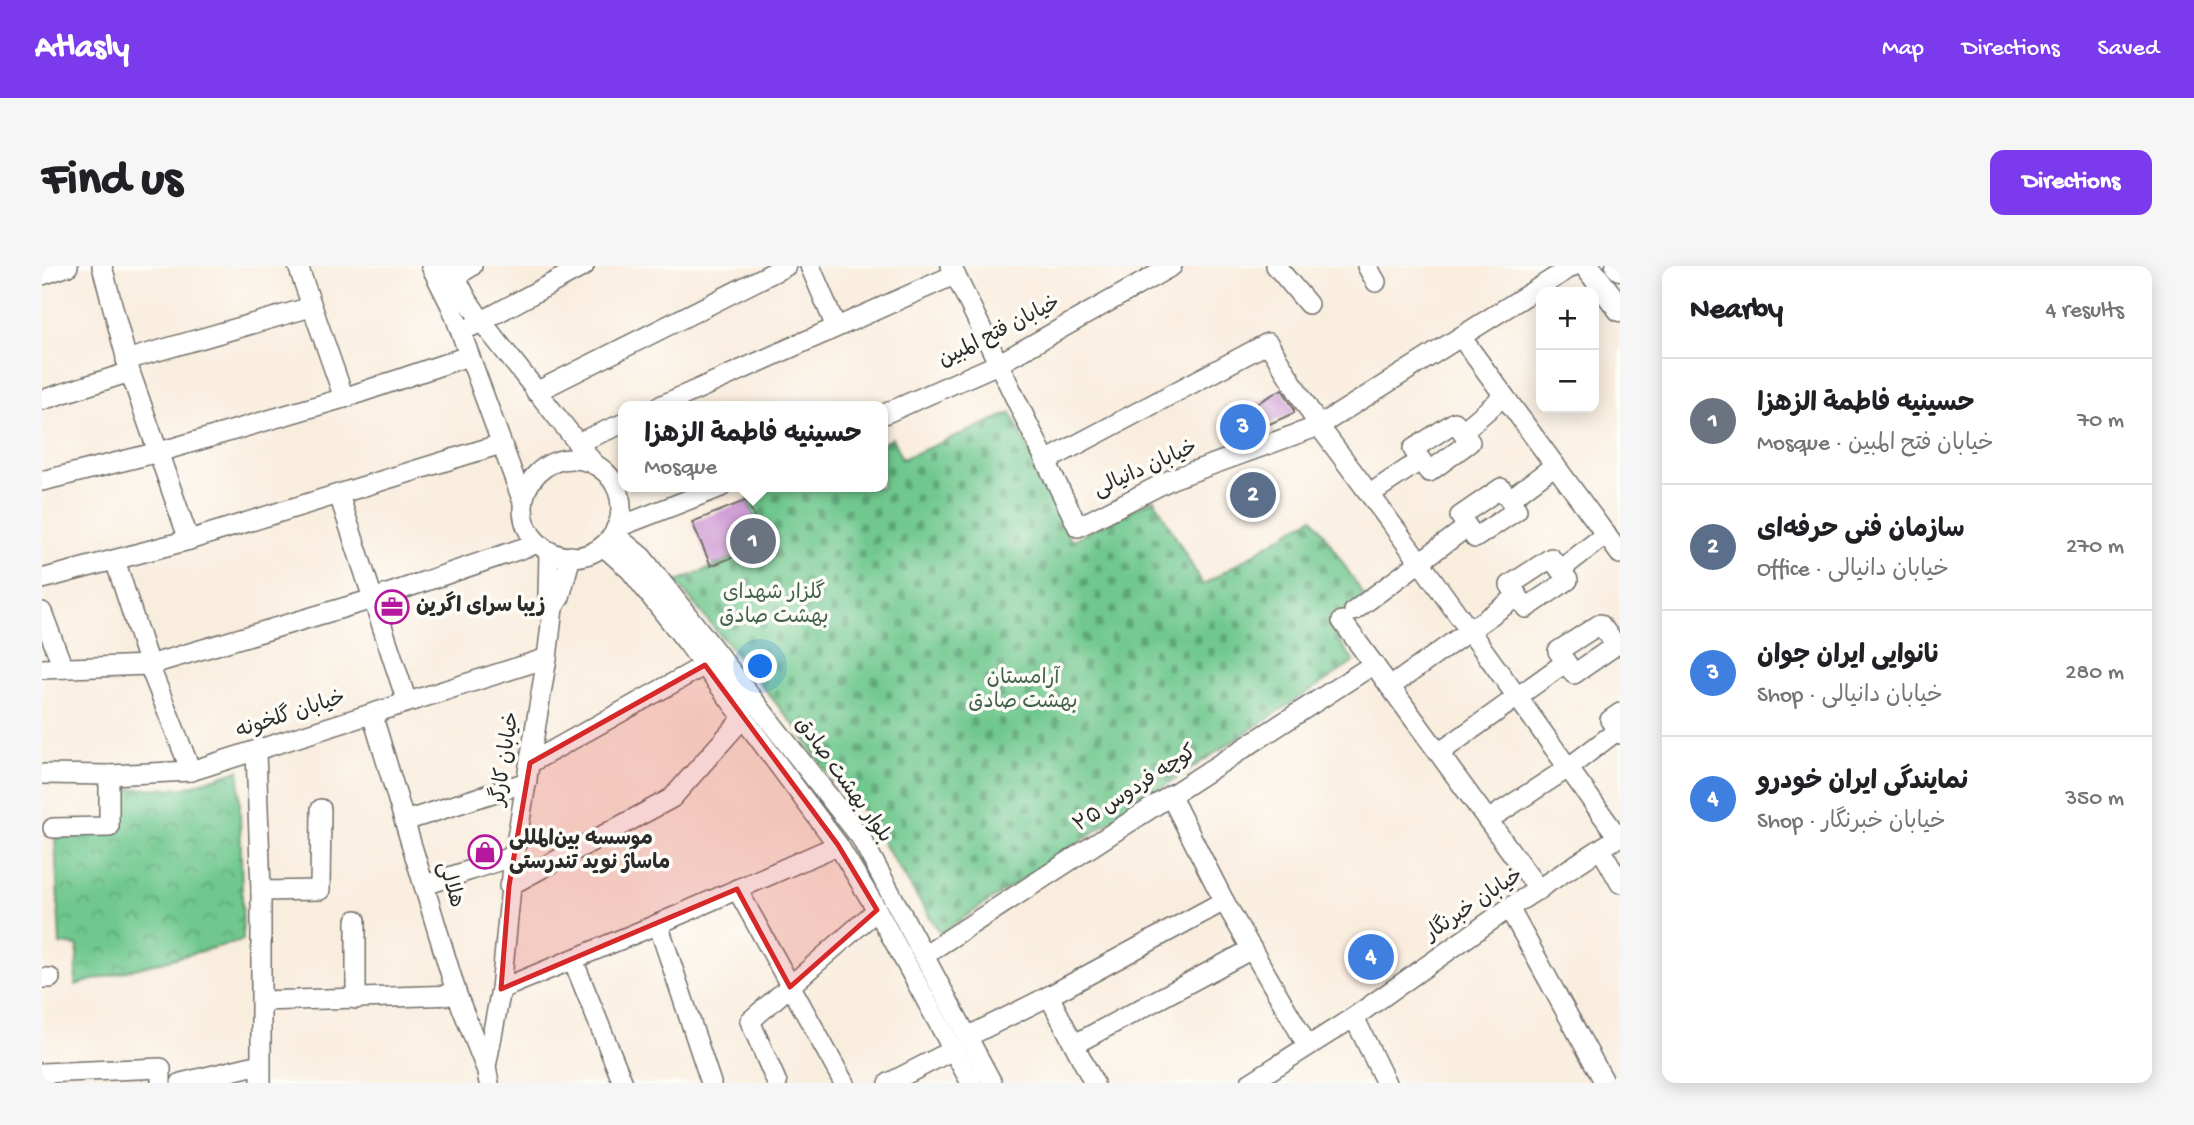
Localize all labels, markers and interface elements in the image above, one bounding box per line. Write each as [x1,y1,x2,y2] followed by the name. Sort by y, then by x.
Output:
[35,30,129,68] text: Atlasly
[1882,35,1924,64] text: Map
[1962,35,2060,64] text: Directions
[2098,35,2159,64] text: Saved
[1990,150,2152,215] button: Directions
[42,153,182,211] text: Find us
[1536,287,1599,413] map controls
[1536,287,1599,350] button: +
[935,292,1065,374] street label: خیابان فتح المبین
[1690,294,1783,329] text: Nearby
[2045,298,2124,325] text: 4 results
[1536,350,1599,413] button: −
[1757,390,1974,421] text: حسینیه فاطمة الزهزا
[618,401,888,492] popup
[1220,401,1266,453] pin: 3
[1708,408,1718,435] text: 1
[2077,408,2124,435] text: 70 m
[644,421,862,452] text: حسینیه فاطمة الزهزا
[1757,431,1994,458] text: Mosque · خیابان فتح المبین
[1090,436,1202,504] street label: خیابان دانیالی
[644,455,717,482] text: Mosque
[1230,469,1276,521] pin: 2
[730,515,776,567] pin: 1
[1757,516,1965,547] text: سازمان فنی حرفه‌ای
[1707,534,1719,561] text: 2
[2066,534,2124,561] text: 270 m
[1757,557,1949,584] text: Office · خیابان دانیالی
[719,579,829,631] park label: گلزار شهدای بهشت صادق
[373,588,411,626] office icon: زیبا سرای اگرین
[416,591,545,620] place label: زیبا سرای اگرین
[1757,642,1941,673] text: نانوایی ایران جوان
[743,649,777,683] your location
[1707,660,1719,687] text: 3
[2065,660,2124,687] text: 280 m
[968,665,1078,716] park label: آرامستان بهشت صادق
[1757,683,1943,710] text: Shop · خیابان دانیالی
[232,684,349,746] street label: خیابان گلخونه
[484,710,527,810] street label: خیابان کارگر
[788,713,896,849] street label: بلوار بهشت صادق
[1070,741,1202,839] street label: کوچه فردوس ۲۵
[1757,768,1968,799] text: نمایندگی ایران خودرو
[1708,786,1718,813] text: 4
[2065,786,2124,813] text: 350 m
[1757,809,1946,836] text: Shop · خیابان خبرنگار
[509,828,670,877] place label: موسسه بین‌المللی ماساژ نوید تندرستی
[466,833,504,871] shop icon: موسسه بین‌المللی ماساژ نوید تندرستی
[430,859,468,911] street label: هلالی
[1418,861,1529,949] street label: خیابان خبرنگار
[1348,931,1394,983] pin: 4

